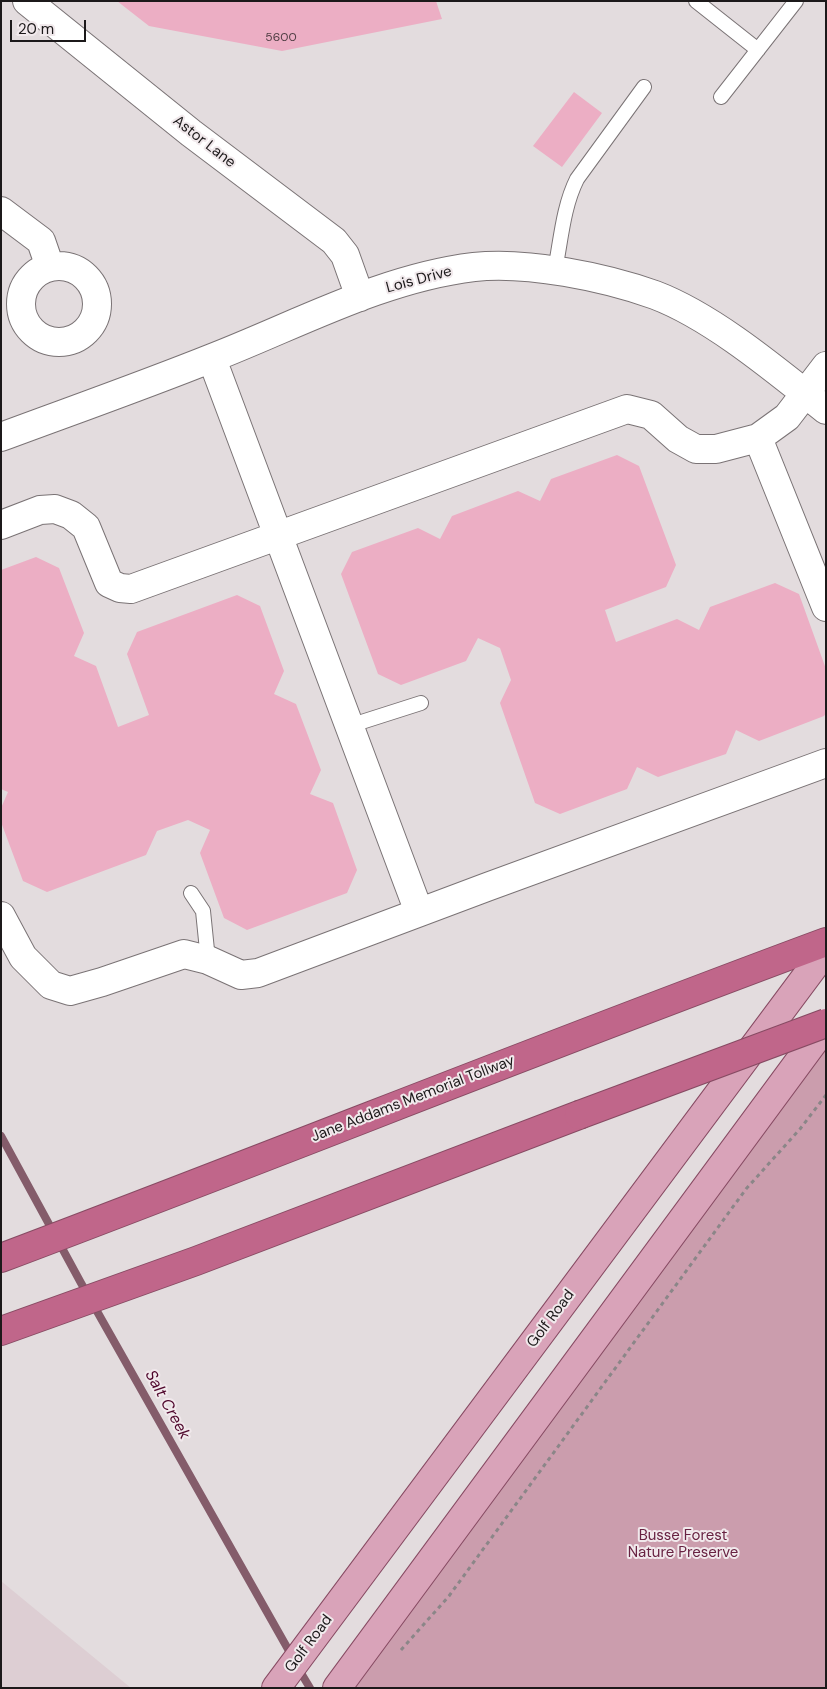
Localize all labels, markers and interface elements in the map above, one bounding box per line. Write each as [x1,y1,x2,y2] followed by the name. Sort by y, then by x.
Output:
[12,10,89,42] scale bar
[18,19,54,39] text: 20 m
[265,31,297,45] house number: 5600
[169,112,239,172] street label: Astor Lane
[384,263,454,297] street label: Lois Drive
[309,1052,517,1146] street label: Jane Addams Memorial Tollway
[523,1287,579,1351] street label: Golf Road
[140,1367,194,1443] water label: Salt Creek
[628,1527,738,1562] park label: Busse Forest Nature Preserve
[281,1612,337,1676] street label: Golf Road

